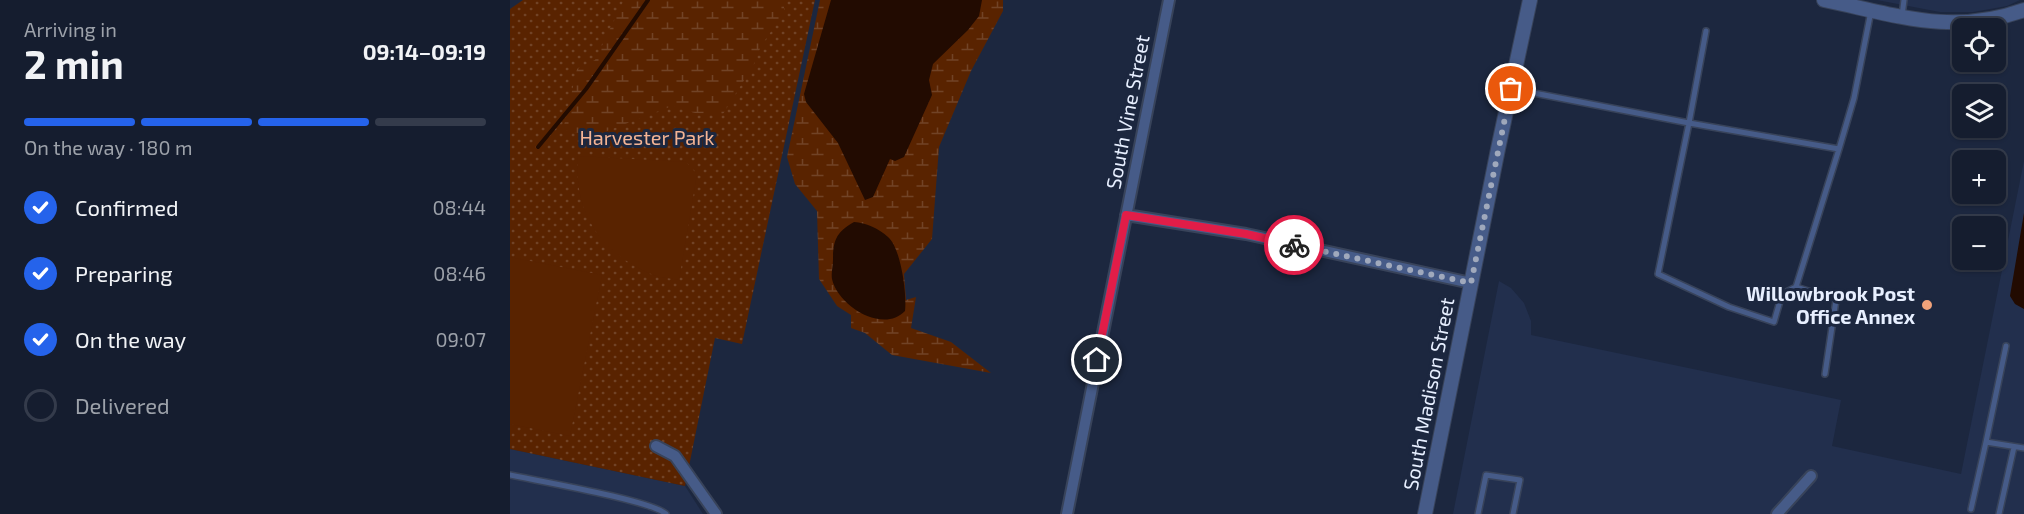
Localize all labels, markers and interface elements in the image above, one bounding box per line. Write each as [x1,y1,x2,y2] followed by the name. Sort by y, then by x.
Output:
[24,17,117,41] text: Arriving in
[1952,18,2006,270] map controls
[1952,18,2006,72] button: locate
[1100,32,1154,191] street label: South Vine Street
[363,38,486,64] text: 09:14–09:19
[24,40,124,87] text: 2 min
[1485,63,1536,114] pin
[1494,72,1527,105] icon: bag
[1952,84,2006,138] button: layers
[579,125,715,149] park label: Harvester Park
[24,135,192,159] text: On the way · 180 m
[1952,150,2006,204] button: +
[24,191,57,224] icon: check
[75,194,179,220] text: Confirmed
[432,195,486,219] text: 08:44
[1264,215,1324,275] courier
[1952,216,2006,270] button: −
[1278,229,1311,262] icon: bike
[24,257,57,290] icon: check
[75,260,173,286] text: Preparing
[433,261,486,285] text: 08:46
[1746,281,1916,328] place label: Willowbrook Post Office Annex
[1398,295,1459,492] street label: South Madison Street
[1920,298,1934,312] marker: Willowbrook Post Office Annex
[24,323,57,356] icon: check
[75,326,186,352] text: On the way
[435,327,486,351] text: 09:07
[1071,334,1122,385] pin
[1080,343,1113,376] icon: home
[75,392,170,418] text: Delivered

